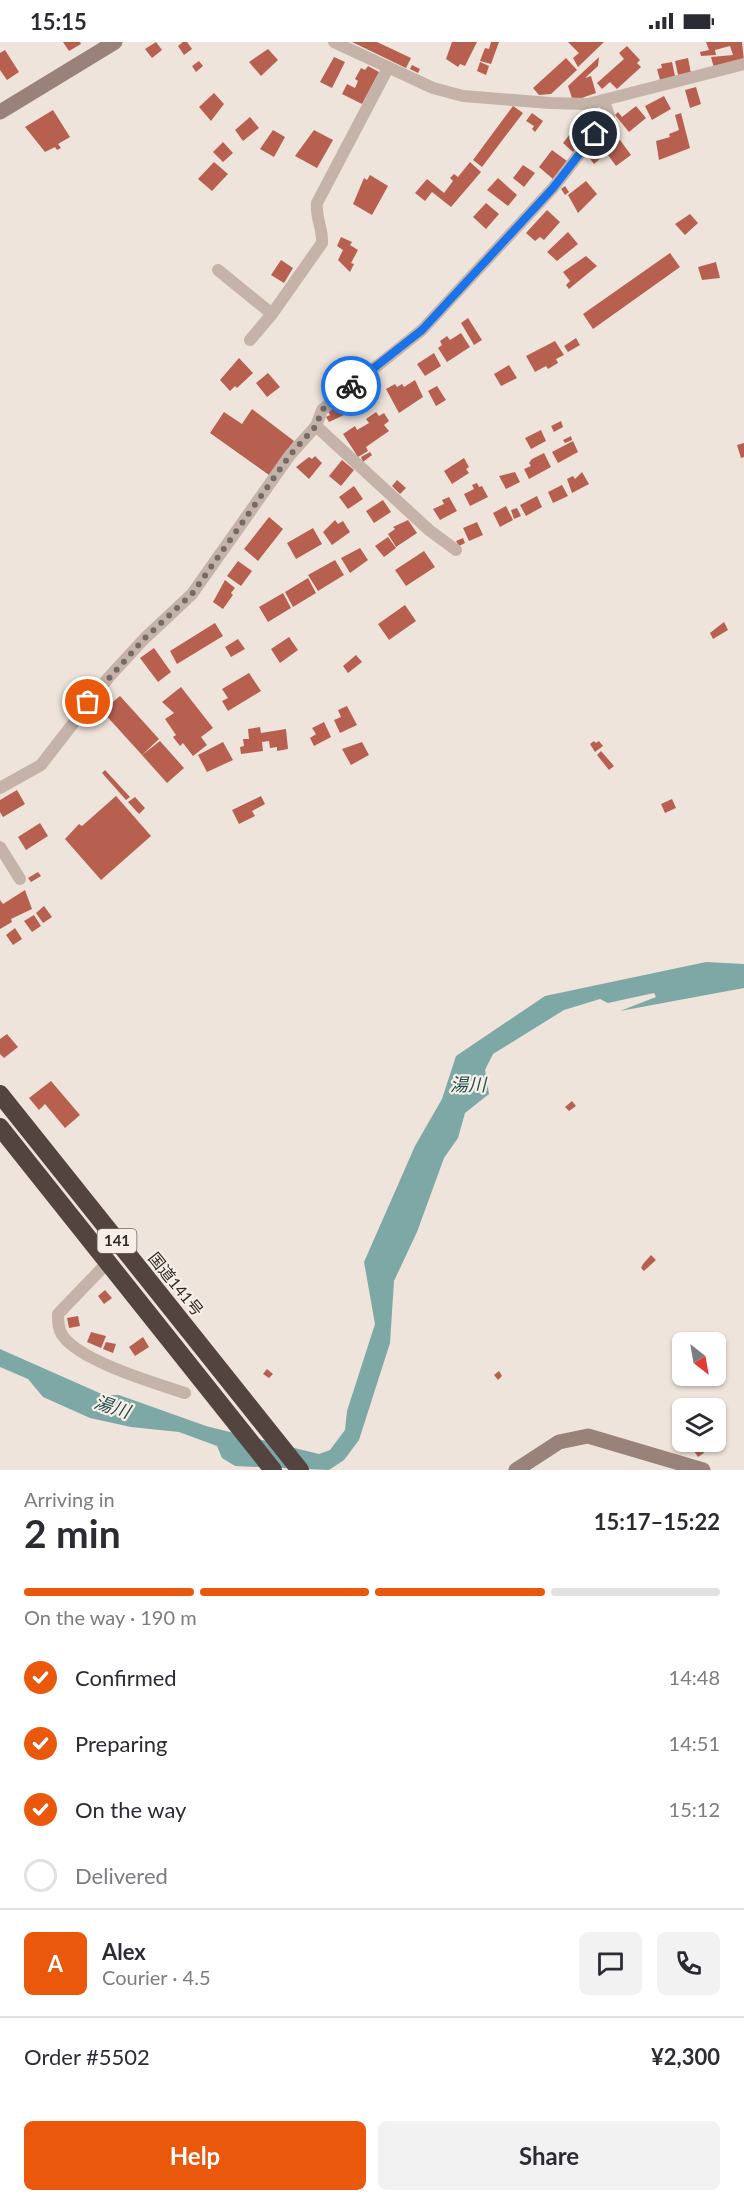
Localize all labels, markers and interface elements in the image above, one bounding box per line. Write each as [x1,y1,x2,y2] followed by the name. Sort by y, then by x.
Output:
[30,8,87,35] text: 15:15
[569,108,620,159] pin
[578,117,611,150] icon: home
[321,356,381,416] courier
[335,370,368,403] icon: bike
[62,676,113,727] pin
[71,685,104,718] icon: bag
[450,1073,488,1095] water label: 湯川
[98,1229,136,1253] road number: 141
[145,1248,208,1319] street label: 国道141号
[672,1332,726,1386] north arrow
[672,1332,726,1452] map controls
[92,1390,135,1423] water label: 湯川
[672,1398,726,1452] button: layers
[24,1487,115,1511] text: Arriving in
[594,1508,720,1535] text: 15:17–15:22
[24,1510,121,1556] text: 2 min
[24,1605,197,1629] text: On the way · 190 m
[24,1661,57,1694] icon: check
[75,1664,177,1691] text: Confirmed
[669,1665,720,1689] text: 14:48
[24,1727,57,1760] icon: check
[75,1730,167,1757] text: Preparing
[669,1731,720,1755] text: 14:51
[24,1793,57,1826] icon: check
[75,1796,186,1823] text: On the way
[669,1797,720,1821] text: 15:12
[75,1862,168,1889] text: Delivered
[579,1932,642,1995] button: chat
[657,1932,720,1995] button: phone
[102,1938,146,1965] text: Alex
[48,1950,63,1977] text: A
[102,1965,211,1989] text: Courier · 4.5
[24,2043,150,2070] text: Order #5502
[651,2043,720,2070] text: ¥2,300
[24,2121,366,2190] button: Help
[378,2121,720,2190] button: Share

